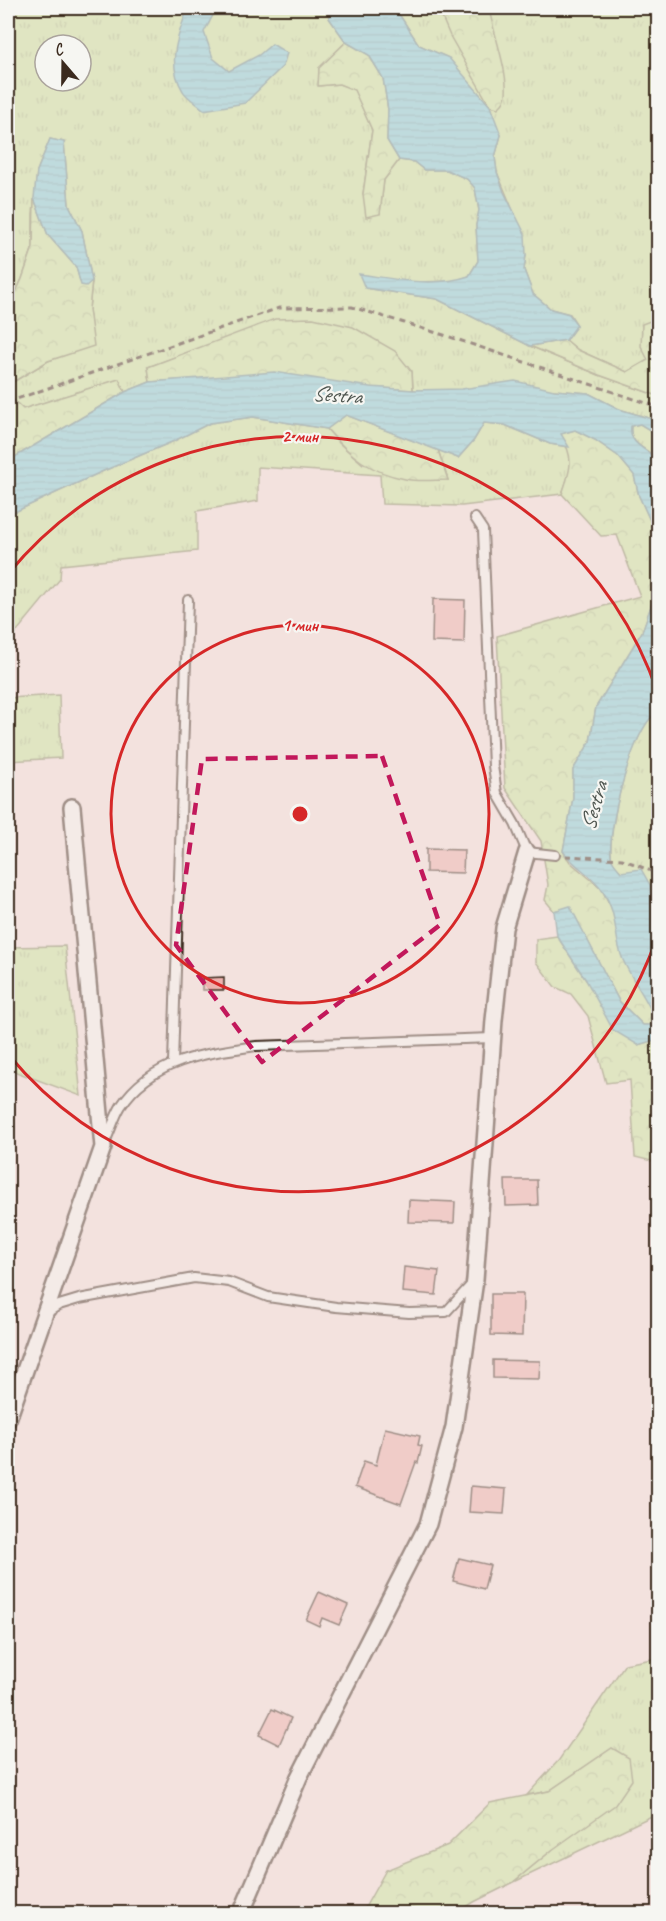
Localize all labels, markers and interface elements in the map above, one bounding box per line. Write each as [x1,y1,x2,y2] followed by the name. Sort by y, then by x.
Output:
[33,33,93,93] north arrow
[51,38,67,61] text: С
[312,379,365,411] water label: Sestra
[282,425,319,447] text: 2 мин
[282,614,319,636] text: 1 мин
[574,777,615,833] water label: Sestra
[290,804,310,824] centre of rings

